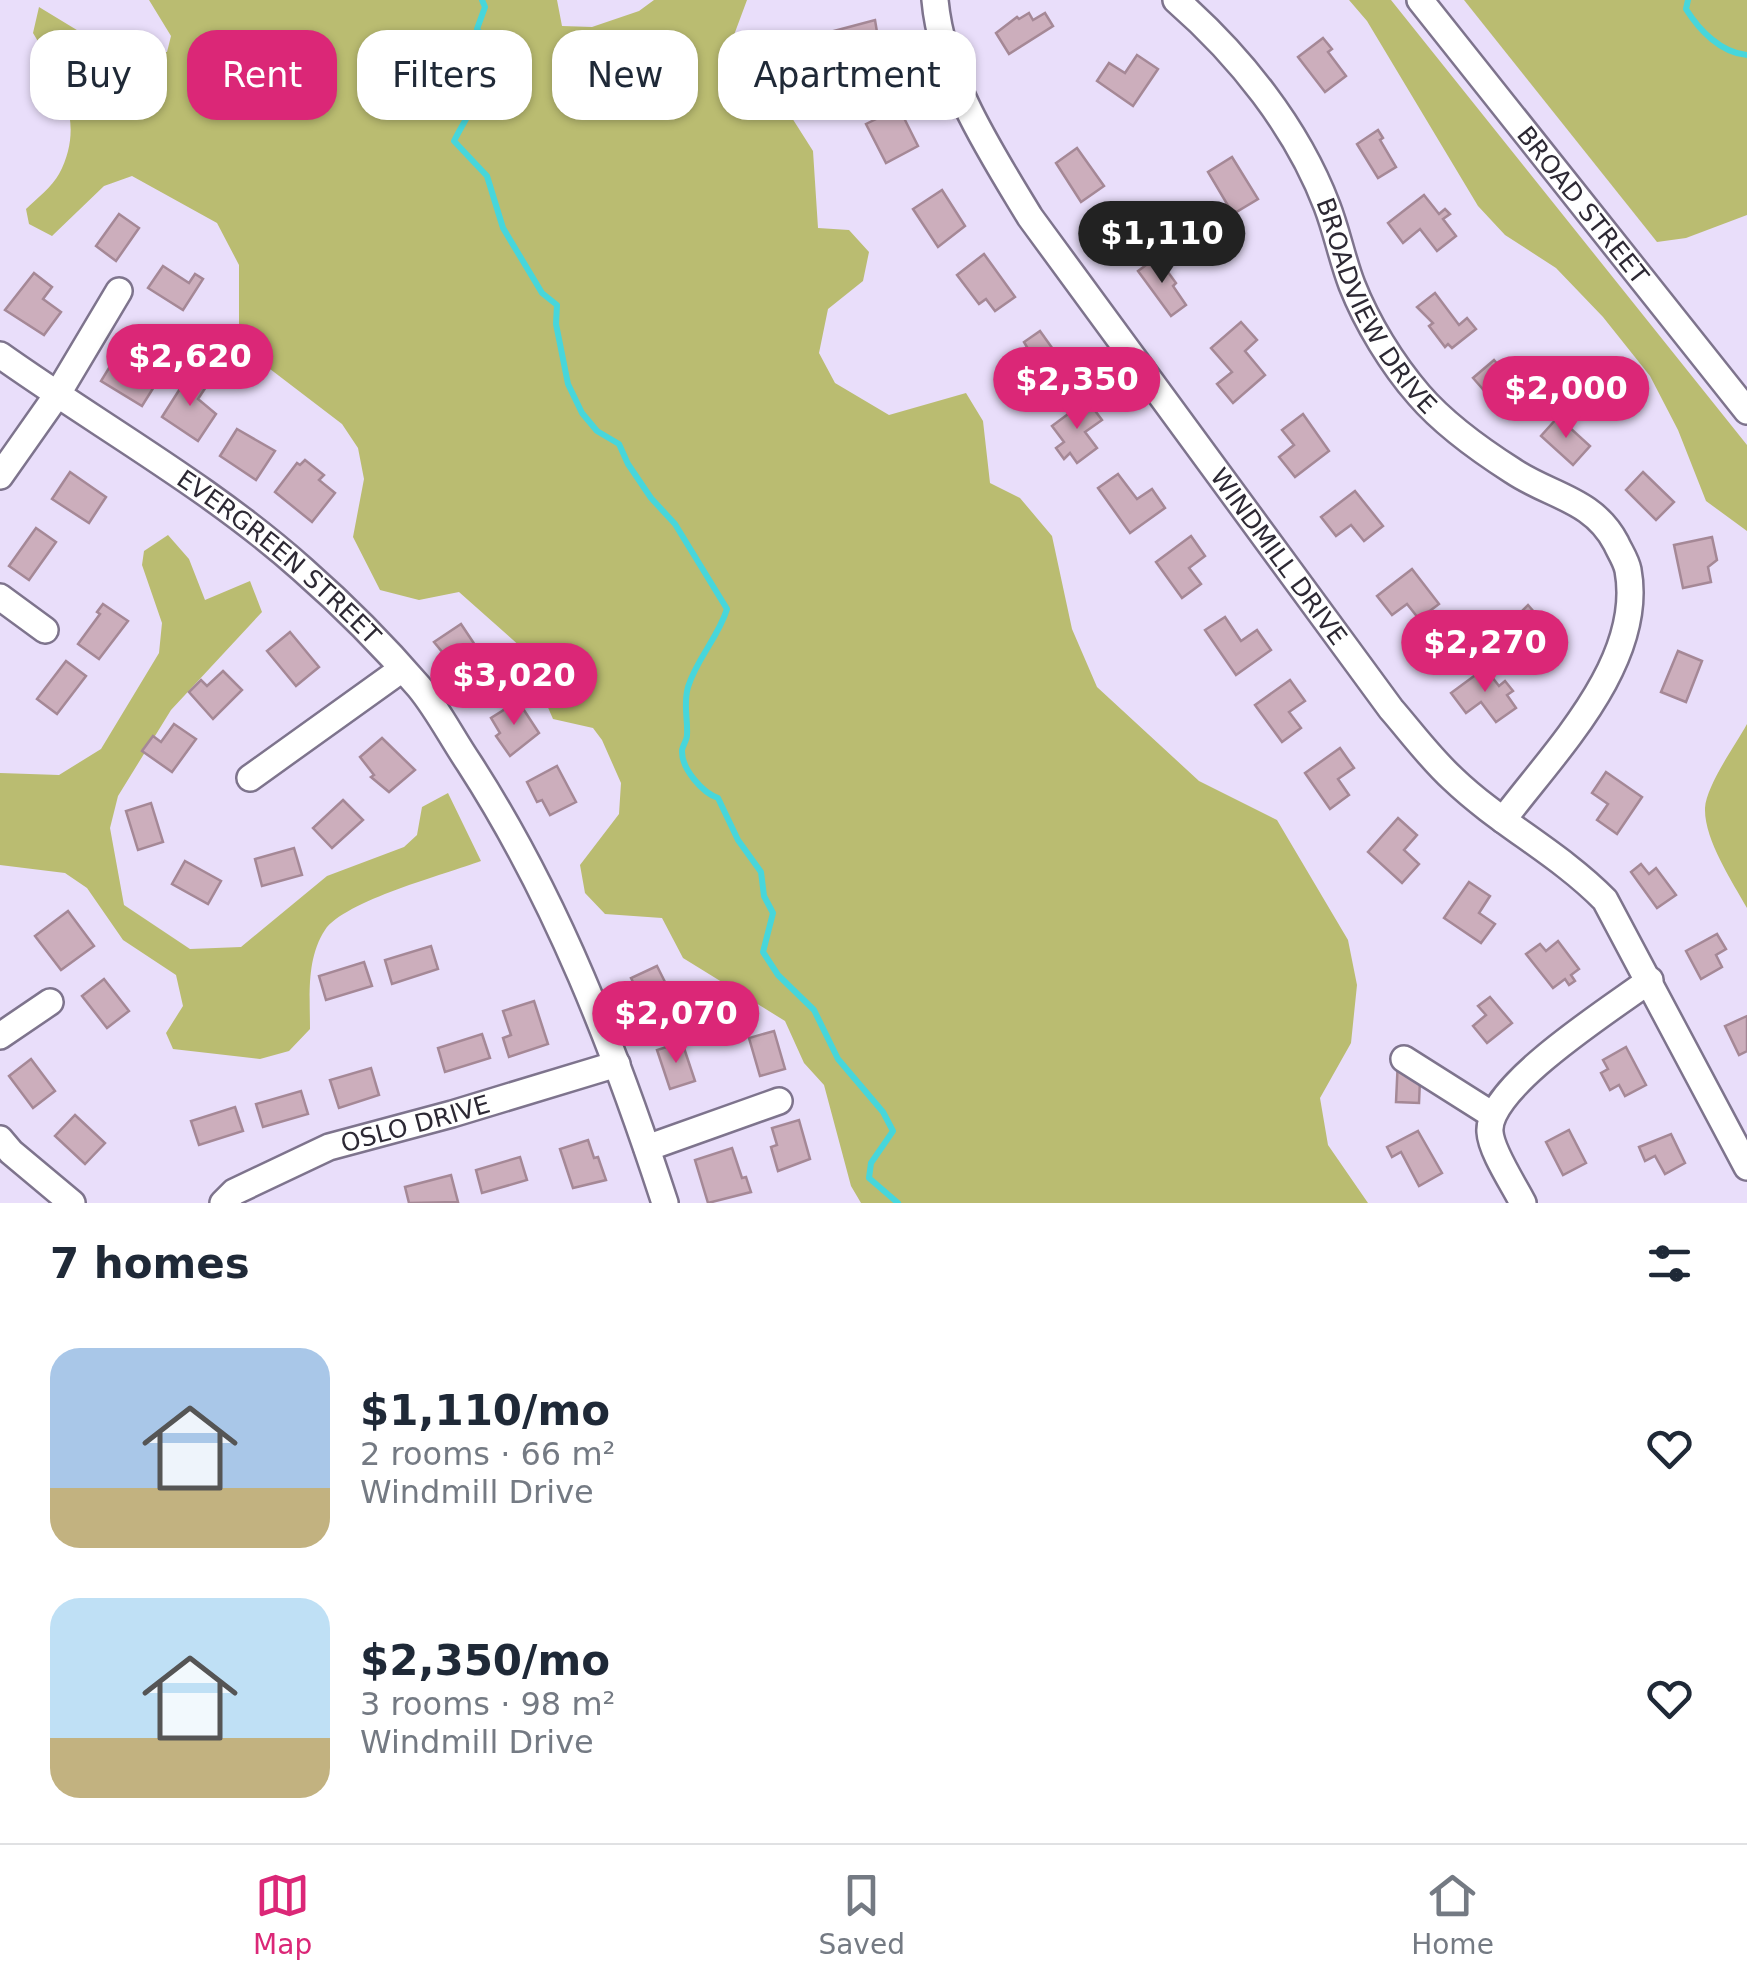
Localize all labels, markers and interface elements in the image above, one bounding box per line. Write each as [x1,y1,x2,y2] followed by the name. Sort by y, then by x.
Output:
[30,30,167,120] chip: Buy
[187,30,337,120] chip: Rent
[357,30,532,120] chip: Filters
[552,30,698,120] chip: New
[718,30,976,120] chip: Apartment
[1512,120,1655,290] street label: BROAD STREET
[1311,194,1443,419] street label: BROADVIEW DRIVE
[1081,201,1243,286] pin: $1,110
[1100,214,1224,252] text: $1,110
[109,324,271,409] pin: $2,620
[128,337,252,375] text: $2,620
[996,347,1158,432] pin: $2,350
[1485,356,1647,441] pin: $2,000
[1015,360,1139,398] text: $2,350
[1504,369,1628,407] text: $2,000
[1205,462,1353,650] street label: WINDMILL DRIVE
[172,464,387,651] street label: EVERGREEN STREET
[1404,610,1566,695] pin: $2,270
[1423,623,1547,661] text: $2,270
[433,643,595,728] pin: $3,020
[452,656,576,694] text: $3,020
[595,981,757,1066] pin: $2,070
[614,994,738,1032] text: $2,070
[338,1089,493,1158] street label: OSLO DRIVE
[1642,1236,1697,1291] icon: filters
[50,1239,250,1288] text: 7 homes
[360,1386,610,1435] text: $1,110/mo
[130,1388,250,1508] icon: home
[1642,1421,1697,1476] icon: heart
[360,1435,615,1473] text: 2 rooms · 66 m²
[360,1473,594,1511] text: Windmill Drive
[360,1636,610,1685] text: $2,350/mo
[130,1638,250,1758] icon: home
[1642,1671,1697,1726] icon: heart
[360,1685,615,1723] text: 3 rooms · 98 m²
[360,1723,594,1761] text: Windmill Drive
[253,1868,312,1961] tab: Map
[818,1868,905,1961] tab: Saved
[1411,1868,1494,1961] tab: Home

